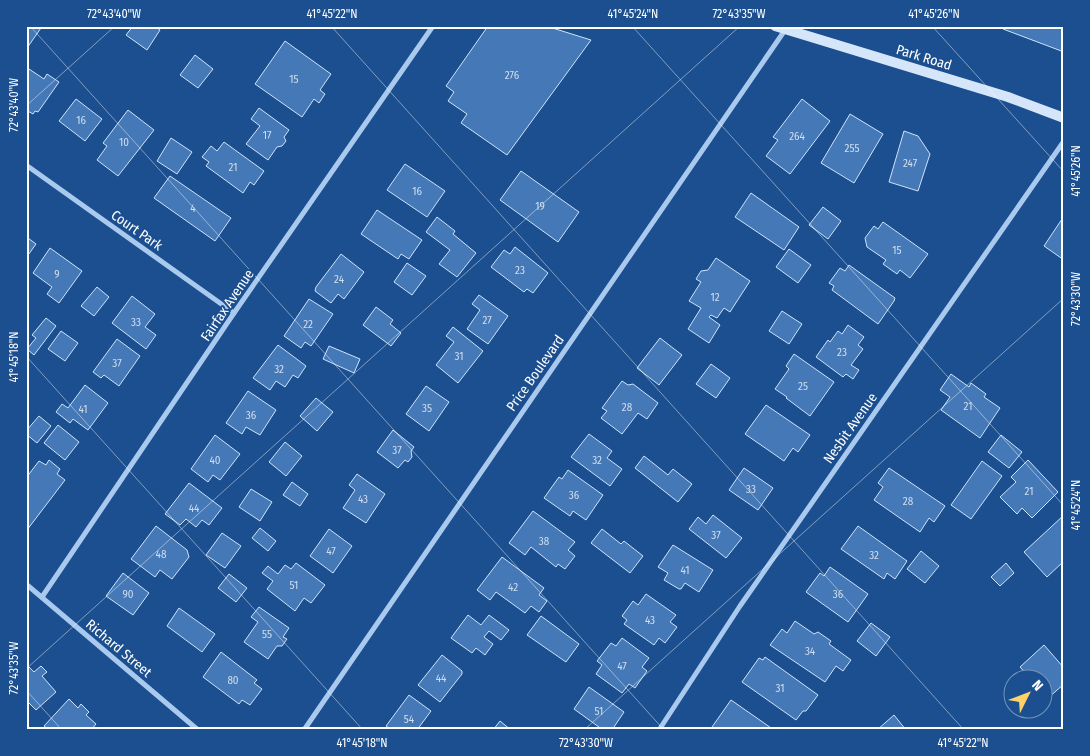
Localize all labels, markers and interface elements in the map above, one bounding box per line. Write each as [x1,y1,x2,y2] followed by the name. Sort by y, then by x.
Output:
[87,7,141,21] text: 72°43'40"W
[306,7,358,21] text: 41°45'22"N
[608,7,658,21] text: 41°45'24"N
[712,7,766,21] text: 72°43'35"W
[908,7,960,21] text: 41°45'26"N
[894,41,954,74] street label: Park Road
[505,69,520,82] house number: 276
[289,73,299,86] house number: 15
[7,78,21,132] text: 72°43'40"W
[76,114,86,127] house number: 16
[263,129,272,142] house number: 17
[789,130,805,143] house number: 264
[119,136,129,149] house number: 10
[845,142,859,155] house number: 255
[1069,145,1083,197] text: 41°45'26"N
[903,157,918,170] house number: 247
[229,161,237,174] house number: 21
[412,185,422,198] house number: 16
[535,200,545,213] house number: 19
[190,202,196,215] house number: 4
[108,206,166,255] street label: Court Park
[892,244,902,257] house number: 15
[515,264,525,277] house number: 23
[197,266,258,344] street label: Fairfax Avenue
[54,268,60,281] house number: 9
[1069,272,1083,326] text: 72°43'30"W
[334,273,345,286] house number: 24
[710,291,720,304] house number: 12
[482,314,492,327] house number: 27
[131,316,141,329] house number: 33
[303,318,313,331] house number: 22
[7,331,21,383] text: 41°45'18"N
[503,332,568,415] street label: Price Boulevard
[837,346,847,359] house number: 23
[455,350,464,363] house number: 31
[112,357,122,370] house number: 37
[274,363,284,376] house number: 32
[798,380,808,393] house number: 25
[820,390,881,467] street label: Nesbit Avenue
[964,400,972,413] house number: 21
[622,401,633,414] house number: 28
[422,402,432,415] house number: 35
[78,403,88,416] house number: 41
[246,409,257,422] house number: 36
[392,444,402,457] house number: 37
[209,454,221,467] house number: 40
[592,454,602,467] house number: 32
[1069,480,1083,530] text: 41°45'24"N
[746,483,756,496] house number: 33
[1025,485,1033,498] house number: 21
[569,489,580,502] house number: 36
[358,493,368,506] house number: 43
[903,495,914,508] house number: 28
[189,502,200,515] house number: 44
[711,529,721,542] house number: 37
[539,535,550,548] house number: 38
[326,545,336,558] house number: 47
[156,548,167,561] house number: 48
[869,549,879,562] house number: 32
[680,564,690,577] house number: 41
[290,579,298,592] house number: 51
[508,581,518,594] house number: 42
[122,588,134,601] house number: 90
[833,588,844,601] house number: 36
[645,614,655,627] house number: 43
[82,616,156,681] street label: Richard Street
[262,628,272,641] house number: 55
[7,641,21,695] text: 72°43'35"W
[805,645,816,658] house number: 34
[617,660,627,673] house number: 47
[1002,668,1052,718] north arrow
[436,672,447,685] house number: 44
[227,674,239,687] house number: 80
[1028,677,1046,694] text: N
[776,682,785,695] house number: 31
[595,705,603,718] house number: 51
[404,713,415,726] house number: 54
[336,736,388,750] text: 41°45'18"N
[559,736,613,750] text: 72°43'30"W
[937,736,989,750] text: 41°45'22"N

